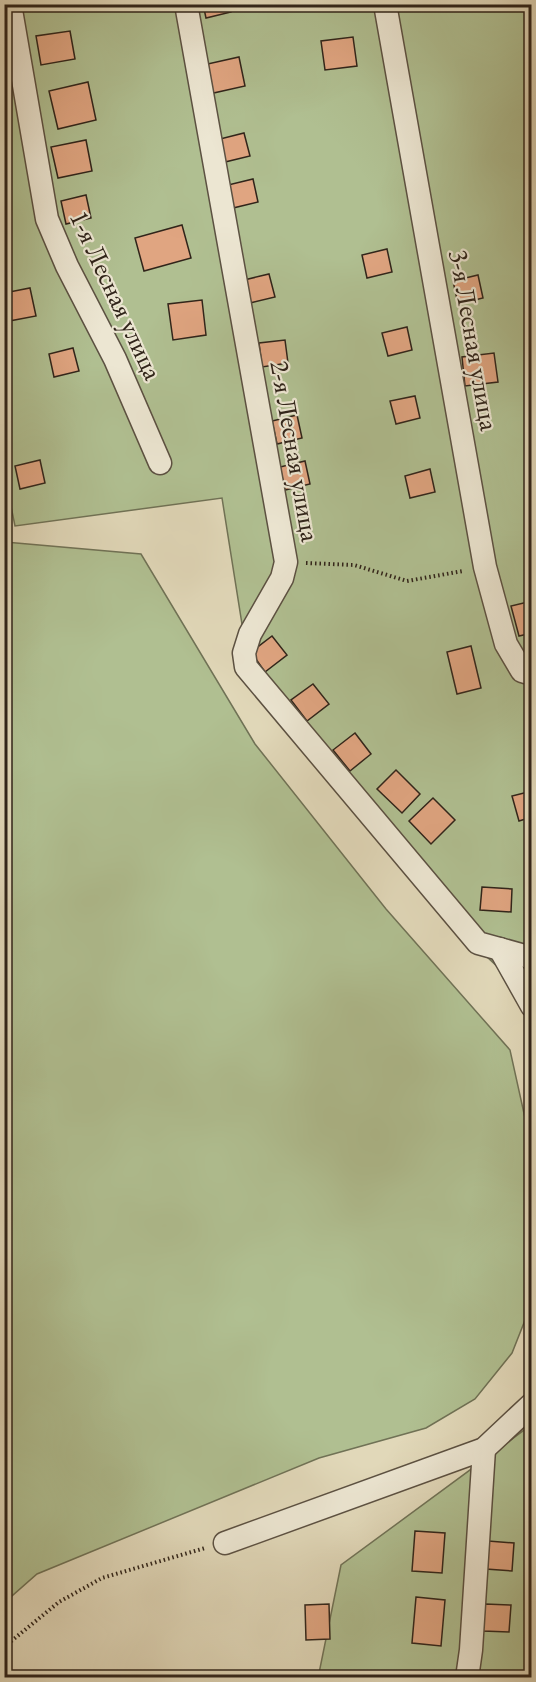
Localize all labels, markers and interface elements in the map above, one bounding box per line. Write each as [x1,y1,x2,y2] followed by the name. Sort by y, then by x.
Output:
[62,204,171,385] street label: 1-я Лесная улица
[441,247,508,433] street label: 3-я Лесная улица
[262,358,329,544] street label: 2-я Лесная улица

